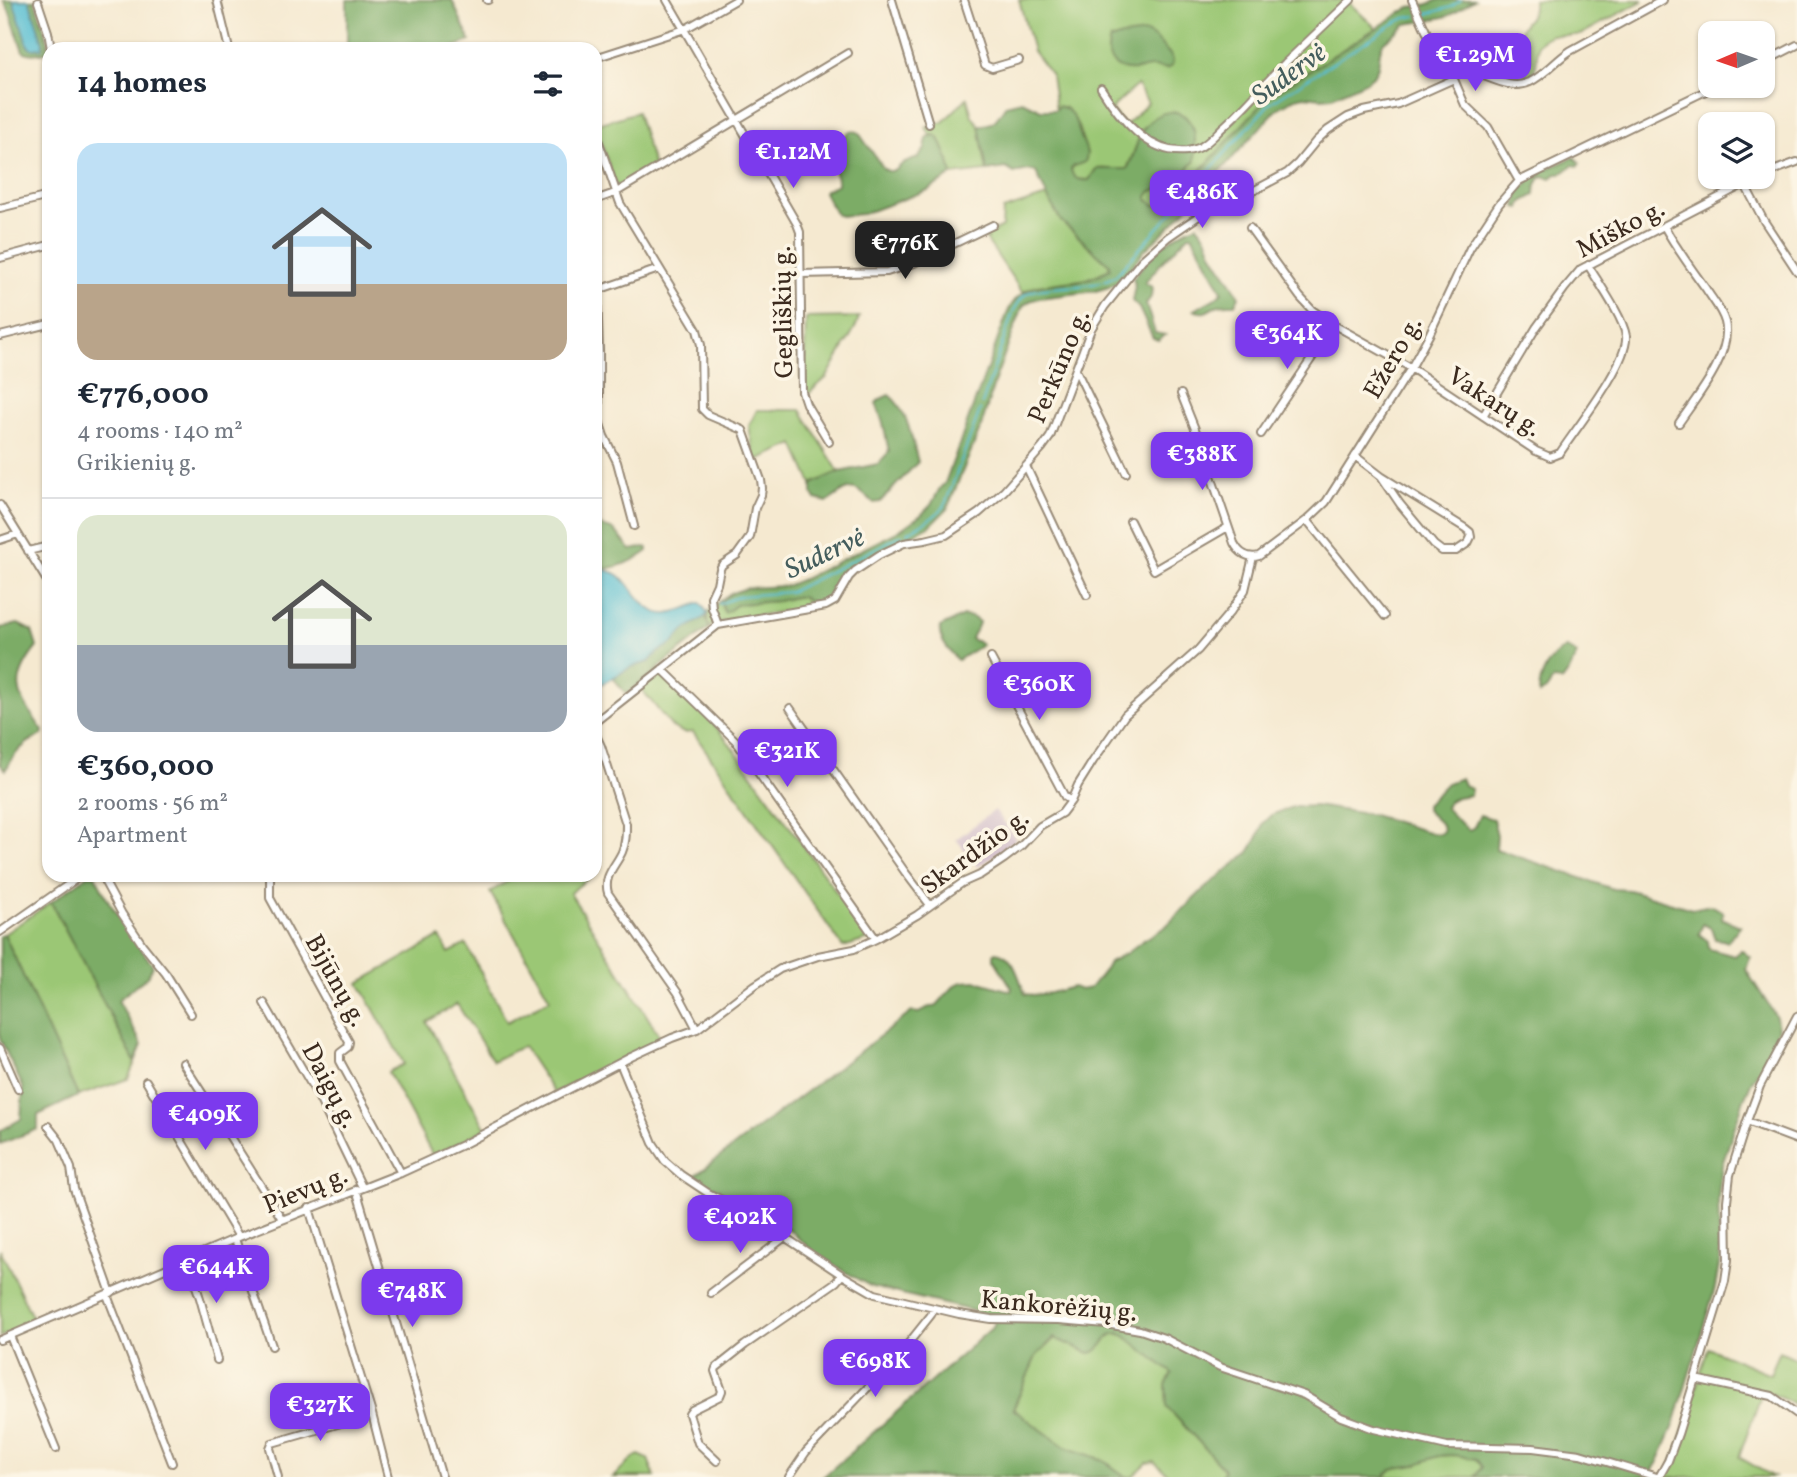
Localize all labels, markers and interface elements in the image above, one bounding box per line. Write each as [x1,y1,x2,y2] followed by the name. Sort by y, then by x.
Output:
[1698,21,1774,98] north arrow
[1698,21,1775,189] map controls
[1244,34,1335,116] water label: Sudervė
[1418,34,1532,93] pin: €1.29M
[1435,40,1515,72] text: €1.29M
[77,63,207,105] text: 14 homes
[529,65,567,103] icon: filters
[1698,112,1775,189] button: layers
[736,130,850,190] pin: €1.12M
[755,137,831,169] text: €1.12M
[1153,170,1251,230] pin: €486K
[1166,177,1238,209] text: €486K
[259,189,385,315] icon: home
[1570,191,1672,268] street label: Miško g.
[856,222,954,281] pin: €776K
[871,228,939,260] text: €776K
[765,245,803,379] street label: Gegliškių g.
[1020,304,1100,429] street label: Perkūno g.
[1356,310,1432,406] street label: Ežero g.
[1238,312,1336,371] pin: €364K
[1251,318,1323,350] text: €364K
[1440,359,1548,447] street label: Vakarų g.
[77,374,209,416] text: €776,000
[77,416,243,448] text: 4 rooms · 140 m²
[1153,433,1251,492] pin: €388K
[1167,439,1237,471] text: €388K
[77,448,196,480] text: Grikienių g.
[779,519,872,590] water label: Sudervė
[259,561,385,687] icon: home
[990,662,1088,722] pin: €360K
[1003,669,1075,701] text: €360K
[738,730,836,789] pin: €321K
[754,736,820,768] text: €321K
[77,746,214,788] text: €360,000
[77,788,228,820] text: 2 rooms · 56 m²
[913,801,1037,904] street label: Skardžio g.
[77,820,188,852] text: Apartment
[295,928,375,1034] street label: Bijūnų g.
[292,1037,367,1135] street label: Daigų g.
[156,1092,254,1152] pin: €409K
[168,1099,242,1131] text: €409K
[258,1158,353,1224] street label: Pievų g.
[691,1196,789,1255] pin: €402K
[703,1202,777,1234] text: €402K
[167,1246,265,1305] pin: €644K
[179,1252,253,1284] text: €644K
[363,1270,461,1329] pin: €748K
[377,1276,447,1308] text: €748K
[979,1282,1139,1332] street label: Kankorėžių g.
[826,1340,924,1399] pin: €698K
[839,1346,911,1378] text: €698K
[271,1384,369,1443] pin: €327K
[286,1390,354,1422] text: €327K

